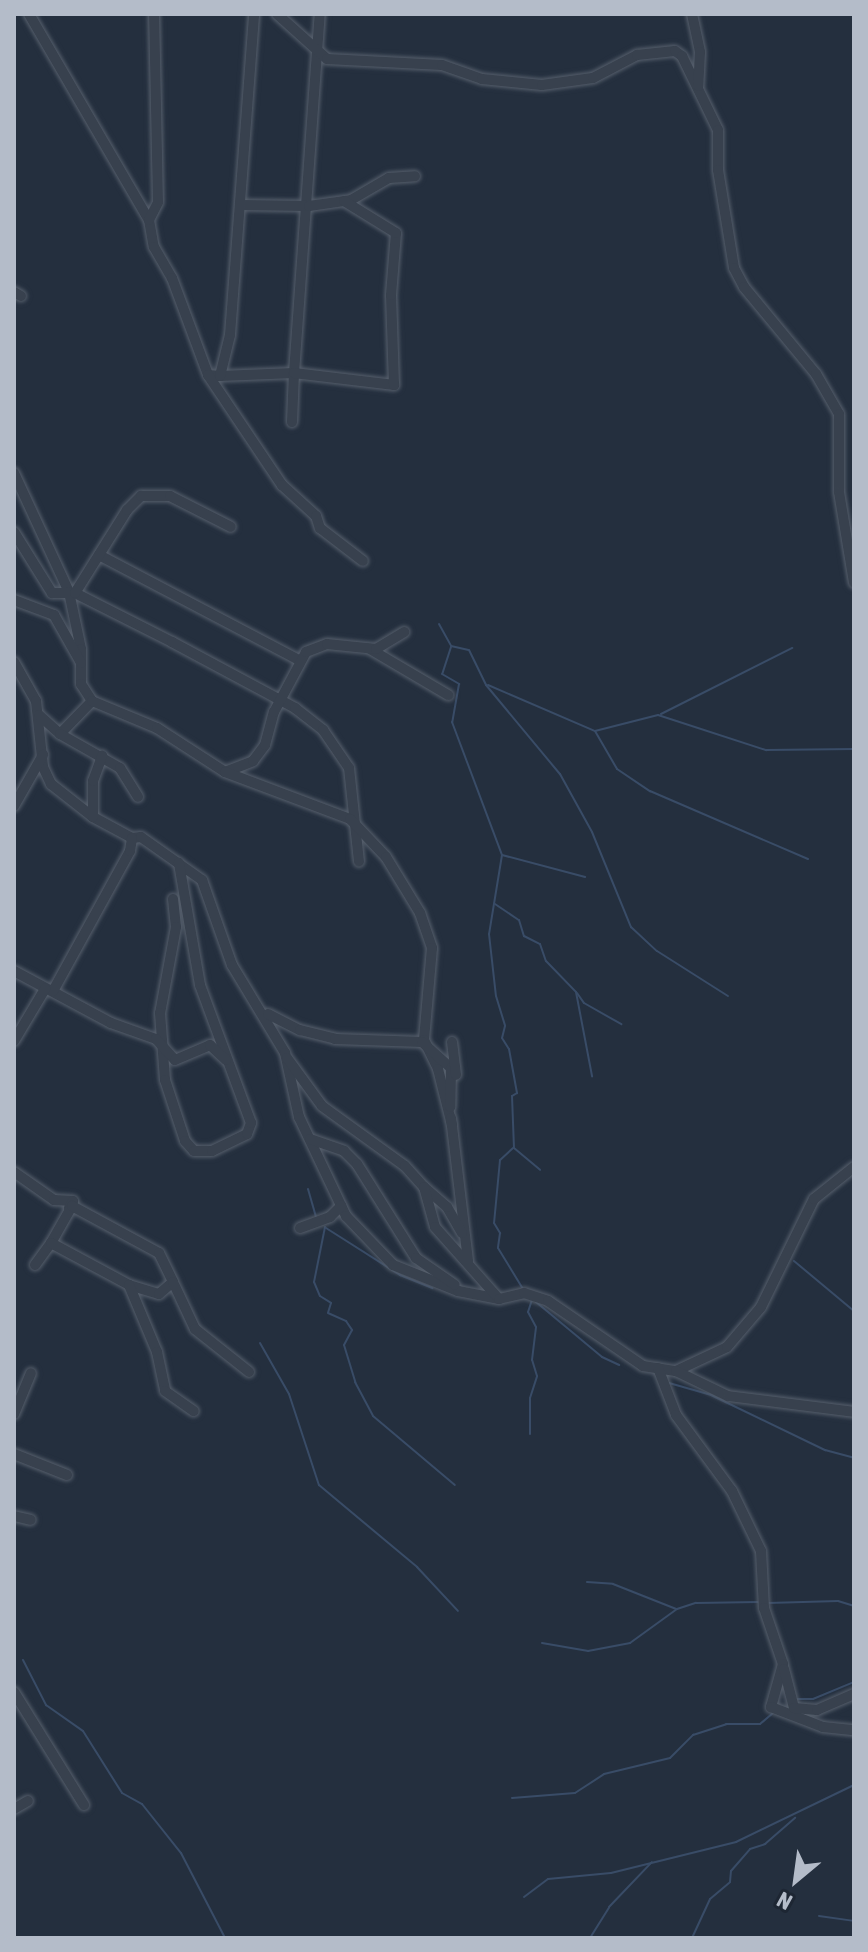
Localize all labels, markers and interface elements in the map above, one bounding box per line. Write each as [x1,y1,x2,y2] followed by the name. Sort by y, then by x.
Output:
[756,1840,836,1920] north arrow
[772,1886,796,1916] text: N

